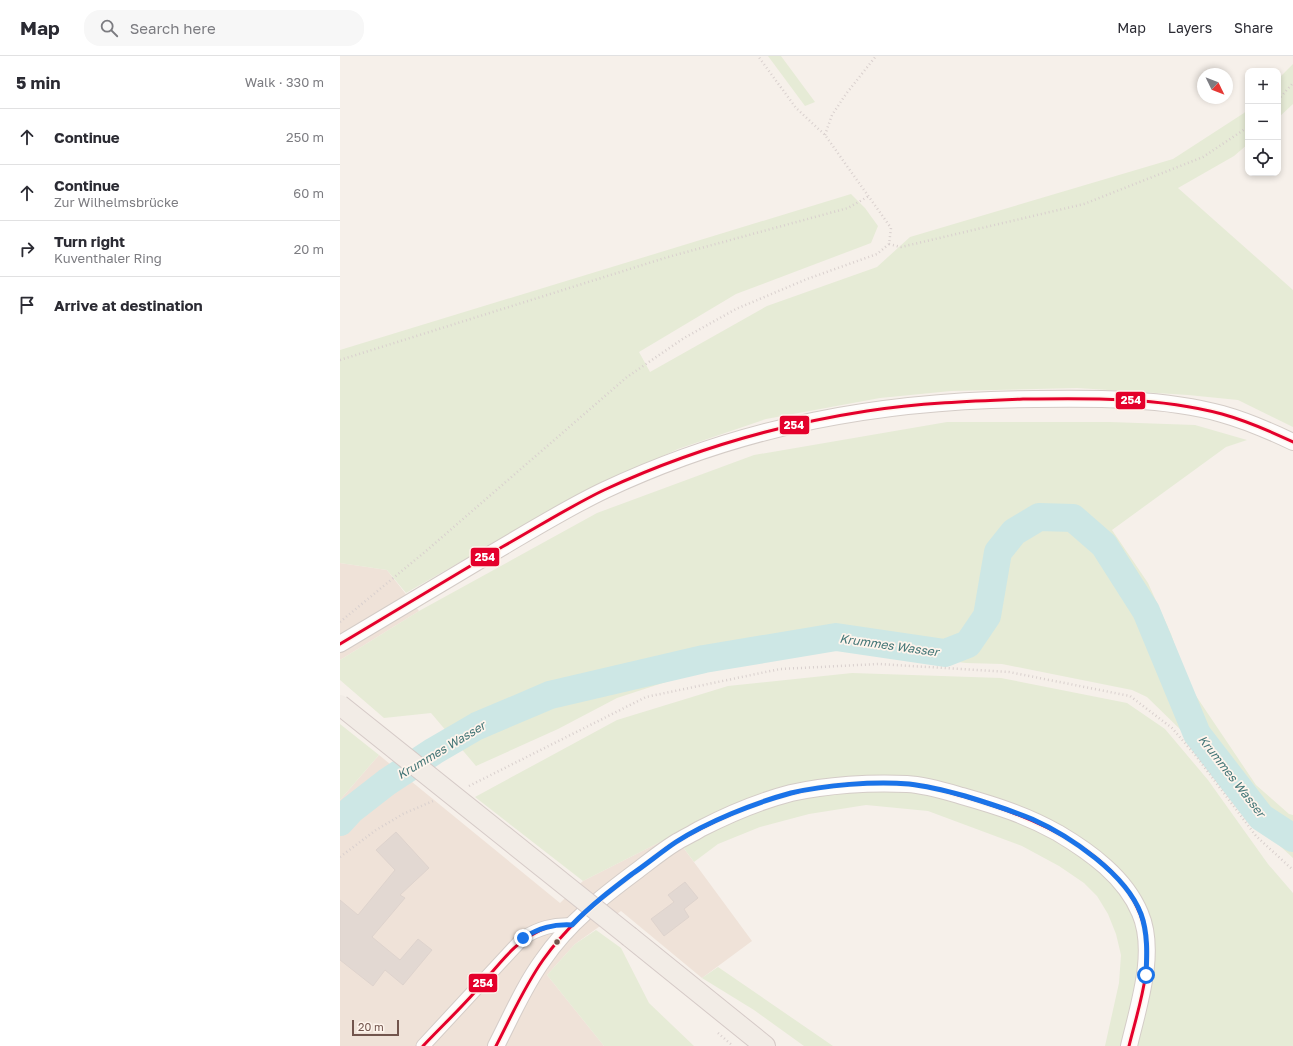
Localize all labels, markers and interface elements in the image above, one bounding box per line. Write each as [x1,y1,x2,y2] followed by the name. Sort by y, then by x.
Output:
[84,10,364,46] search box
[20,16,60,39] text: Map
[98,17,120,39] icon: search
[130,19,216,37] text: Search here
[1117,19,1146,36] text: Map
[1168,19,1212,36] text: Layers
[1234,19,1273,36] text: Share
[1197,68,1233,104] north arrow
[1245,68,1281,176] map controls
[1245,68,1281,104] button: +
[16,72,60,93] text: 5 min
[245,74,324,90] text: Walk · 330 m
[1245,104,1281,140] button: −
[16,126,38,148] icon: ahead
[54,128,120,146] text: Continue
[286,129,324,145] text: 250 m
[1245,140,1281,176] button: locate
[54,176,120,194] text: Continue
[16,182,38,204] icon: ahead
[293,185,324,201] text: 60 m
[54,194,179,210] text: Zur Wilhelmsbrücke
[54,232,125,250] text: Turn right
[16,238,38,260] icon: right
[294,241,324,257] text: 20 m
[54,250,162,266] text: Kuventhaler Ring
[16,294,38,316] icon: arrive
[54,296,203,314] text: Arrive at destination
[1115,391,1146,410] line badge: 254
[1121,393,1141,406] text: 254
[779,415,810,435] line badge: 254
[784,418,804,431] text: 254
[470,547,500,567] line badge: 254
[475,550,495,563] text: 254
[838,631,942,660] water label: Krummes Wasser
[394,717,490,782] water label: Krummes Wasser
[1195,732,1270,822] water label: Krummes Wasser
[514,929,532,947] route end
[552,937,562,947] unlabelled marker
[1137,966,1155,984] route start
[468,973,498,993] line badge: 254
[473,976,493,989] text: 254
[352,1018,399,1037] scale bar
[358,1020,384,1033] text: 20 m

